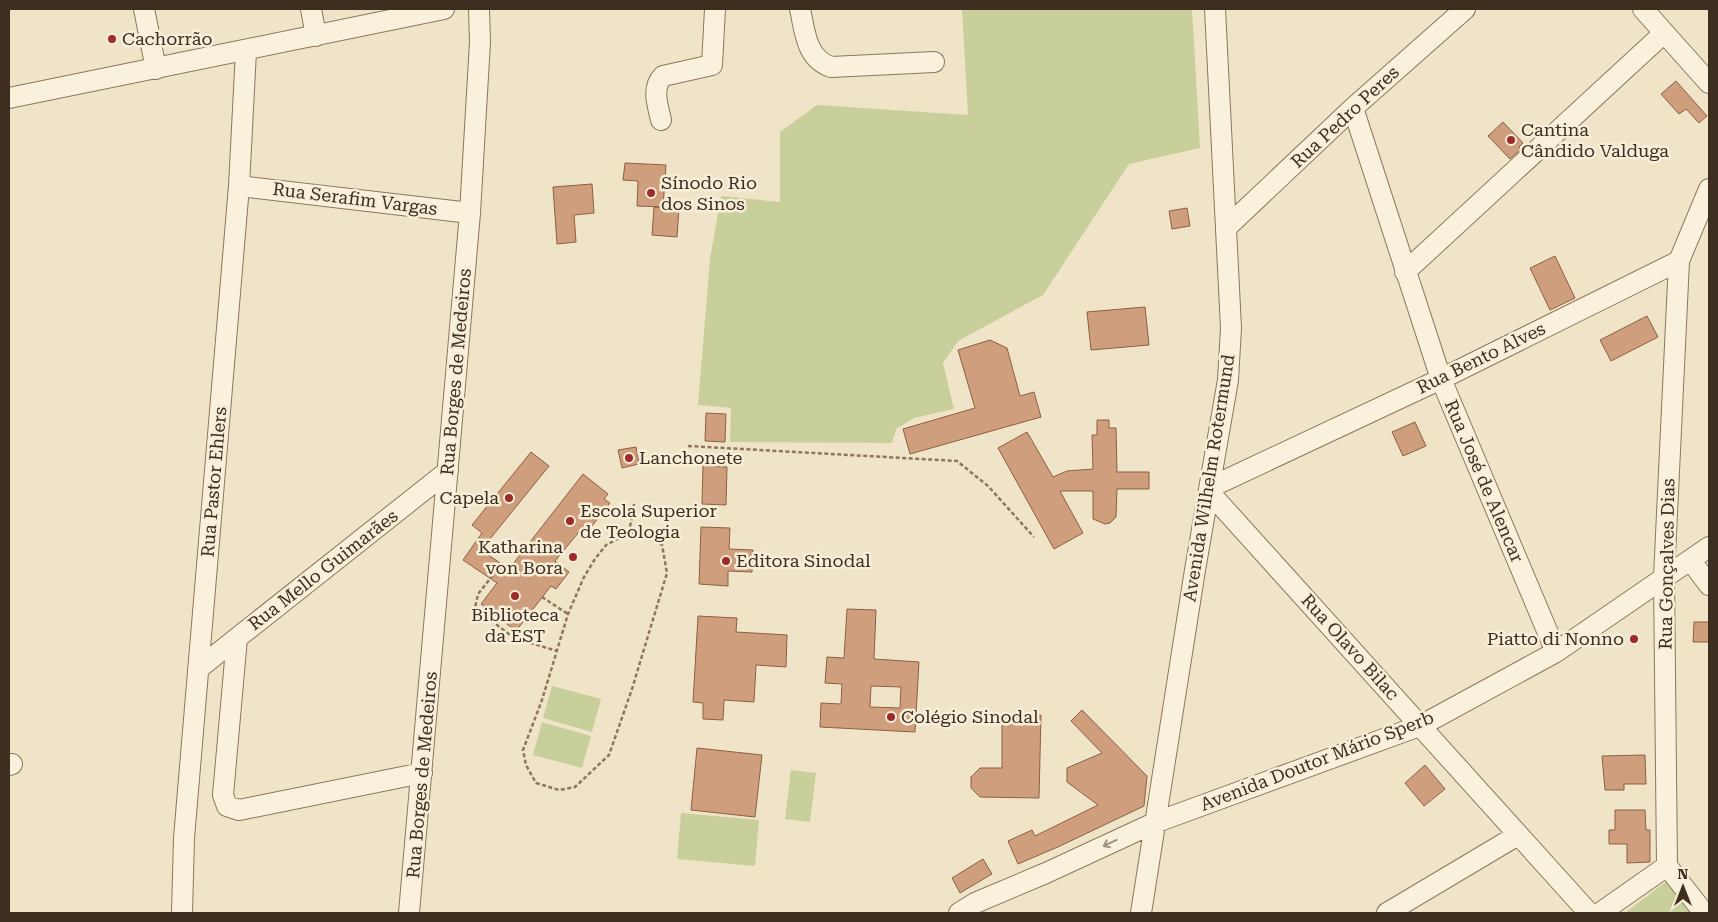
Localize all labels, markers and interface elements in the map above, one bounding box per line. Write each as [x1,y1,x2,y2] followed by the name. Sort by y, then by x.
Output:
[122,28,212,49] place label: Cachorrão
[106,33,118,45] marker: Cachorrão
[1286,61,1403,172] street label: Rua Pedro Peres
[1521,119,1669,161] place label: Cantina Cândido Valduga
[1505,134,1517,146] marker: Cantina Cândido Valduga
[661,172,757,214] place label: Sínodo Rio dos Sinos
[272,178,439,219] street label: Rua Serafim Vargas
[645,187,657,199] marker: Sínodo Rio dos Sinos
[436,268,475,476] street label: Rua Borges de Medeiros
[1413,317,1548,398] street label: Rua Bento Alves
[1179,352,1239,603] street label: Avenida Wilhelm Rotermund
[1441,396,1528,565] street label: Rua José de Alencar
[196,406,231,558] street label: Rua Pastor Ehlers
[639,447,742,468] place label: Lanchonete
[623,452,635,464] marker: Lanchonete
[1655,478,1678,650] street label: Rua Gonçalves Dias
[440,487,499,508] place label: Capela
[503,492,515,504] marker: Capela
[580,500,717,542] place label: Escola Superior de Teologia
[244,505,402,635] street label: Rua Mello Guimarães
[564,515,576,527] marker: Escola Superior de Teologia
[478,536,563,578] place label: Katharina von Bora
[736,550,871,571] place label: Editora Sinodal
[567,551,579,563] marker: Katharina von Bora
[720,555,732,567] marker: Editora Sinodal
[1297,589,1404,704] street label: Rua Olavo Bilac
[509,590,521,602] marker: Biblioteca da EST
[471,604,559,646] place label: Biblioteca da EST
[1487,628,1624,649] place label: Piatto di Nonno
[1628,633,1640,645] marker: Piatto di Nonno
[402,671,441,879] street label: Rua Borges de Medeiros
[901,706,1039,727] place label: Colégio Sinodal
[1197,706,1437,815] street label: Avenida Doutor Mário Sperb
[885,711,897,723] marker: Colégio Sinodal
[1103,839,1118,849] one-way arrow
[1658,862,1708,912] north arrow
[1678,866,1689,882] text: N

